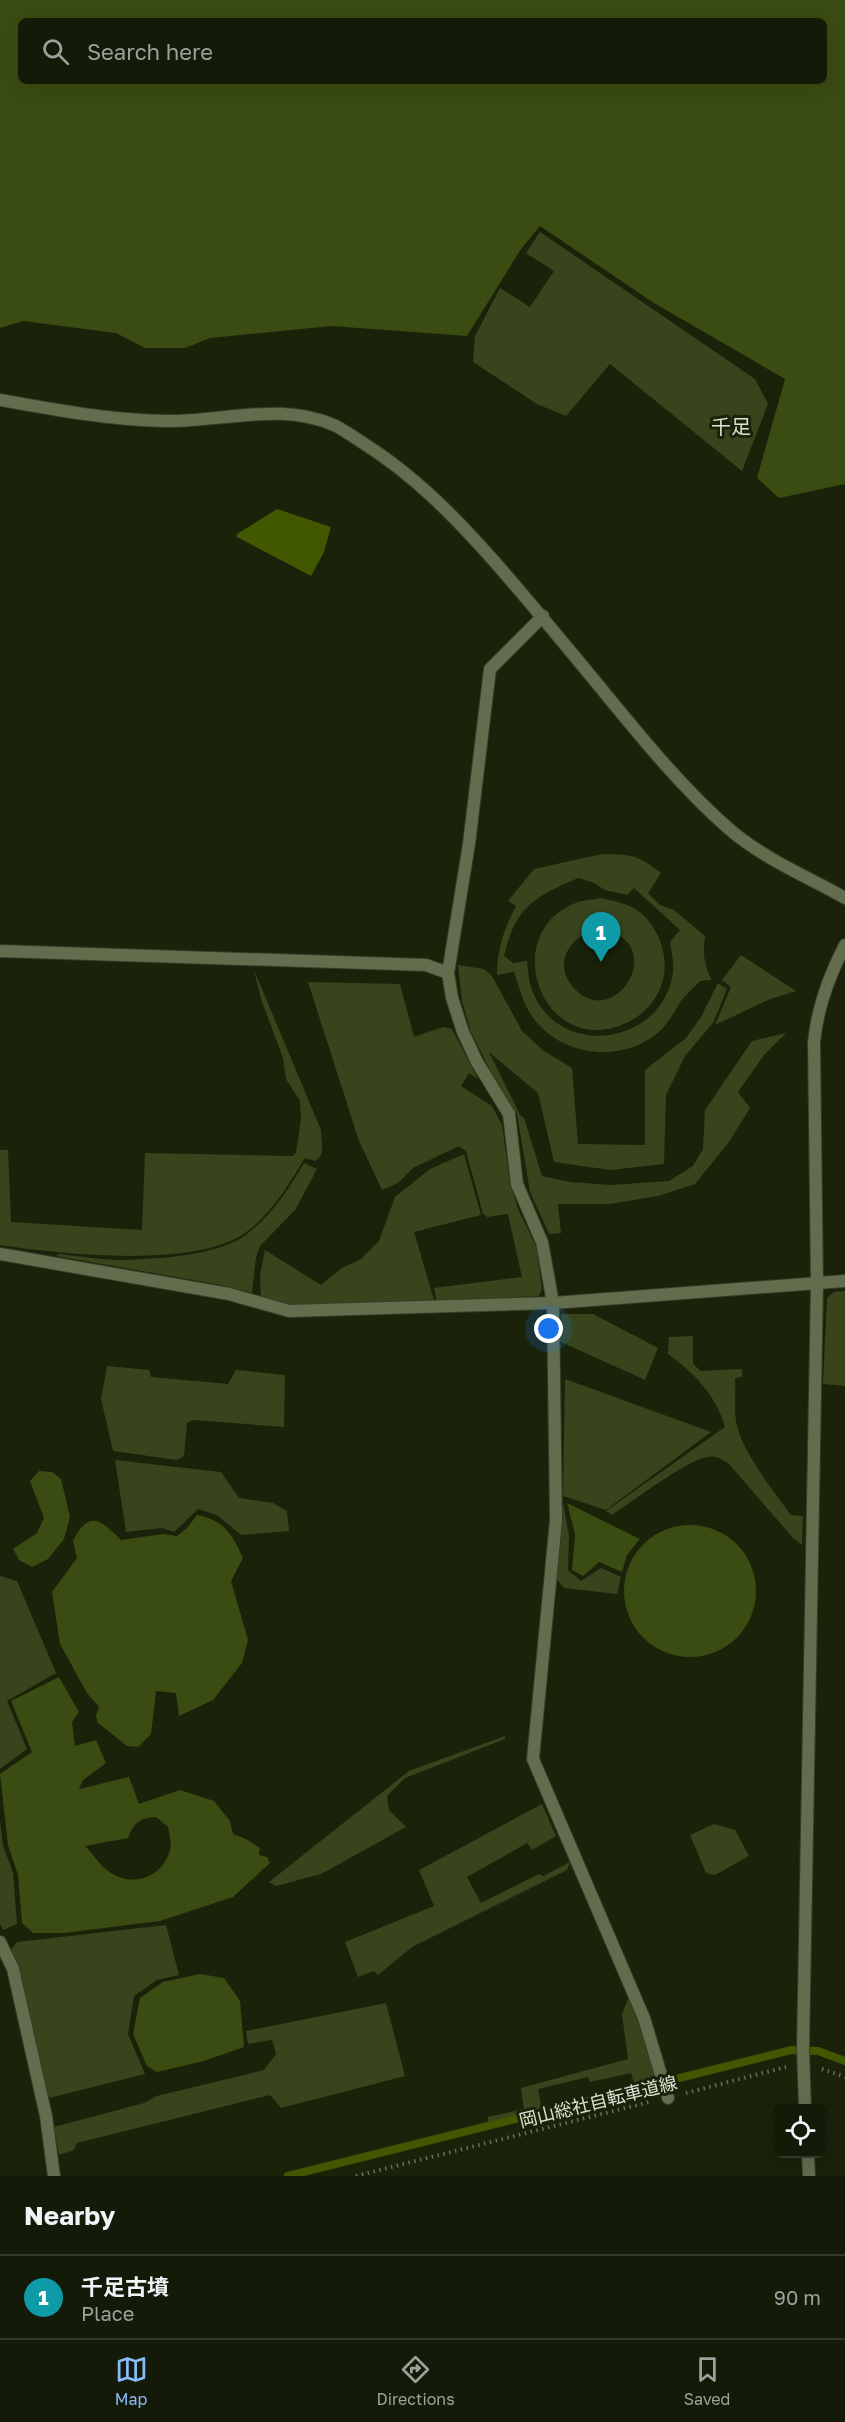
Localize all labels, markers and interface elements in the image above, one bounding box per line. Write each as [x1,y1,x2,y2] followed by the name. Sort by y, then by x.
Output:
[18,18,827,84] search box
[39,35,72,68] icon: search
[87,38,213,65] text: Search here
[711,414,751,438] district label: 千足
[582,912,620,962] pin: 1
[534,1314,563,1343] your location
[517,2071,679,2131] street label: 岡山総社自転車道線
[773,2104,827,2158] map controls
[773,2104,827,2158] button: locate
[24,2200,115,2231] text: Nearby
[81,2273,169,2300] text: 千足古墳
[38,2285,49,2309] text: 1
[774,2285,821,2309] text: 90 m
[81,2301,134,2325] text: Place
[115,2353,148,2409] tab: Map
[377,2353,455,2409] tab: Directions
[684,2353,730,2409] tab: Saved

